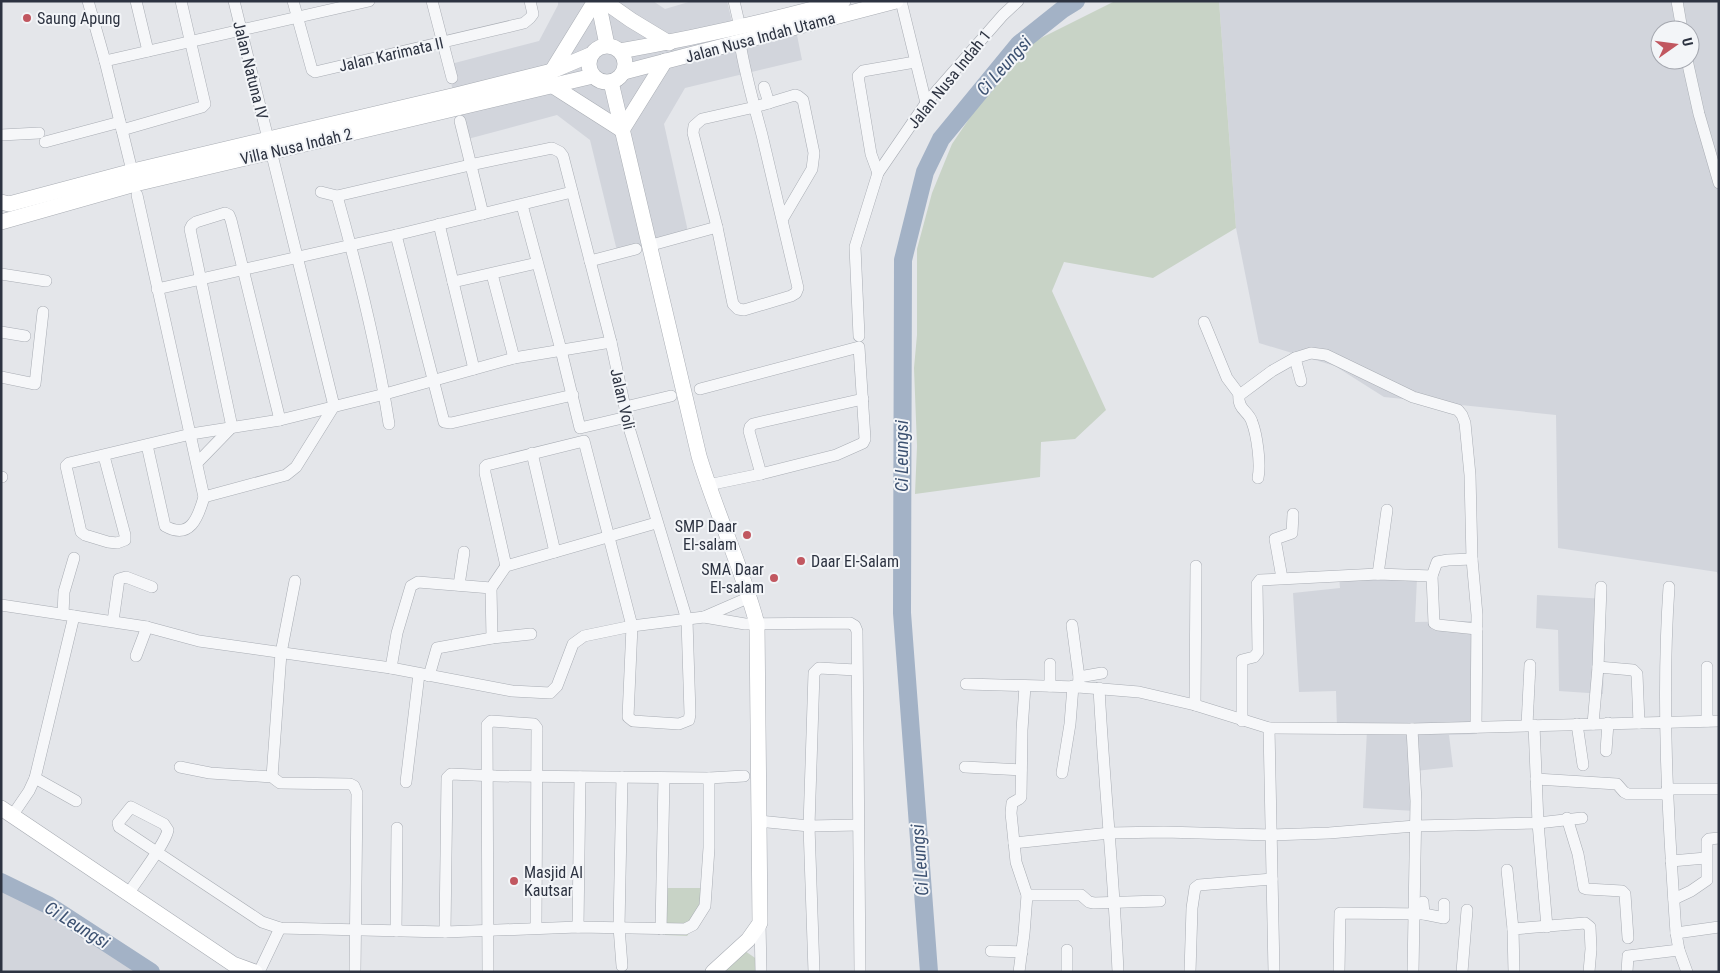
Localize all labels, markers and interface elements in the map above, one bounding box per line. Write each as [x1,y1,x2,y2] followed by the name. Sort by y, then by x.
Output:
[683,8,837,67] street label: Jalan Nusa Indah Utama
[37,9,121,28] place label: Saung Apung
[21,12,33,24] marker: Saung Apung
[229,19,272,121] street label: Jalan Natuna IV
[1650,20,1700,70] north arrow
[904,26,995,132] street label: Jalan Nusa Indah 1
[972,31,1036,99] water label: Ci Leungsi
[337,33,445,76] street label: Jalan Karimata II
[1679,36,1696,48] text: U
[238,124,354,169] street label: Villa Nusa Indah 2
[606,367,639,432] street label: Jalan Voli
[891,419,912,492] water label: Ci Leungsi
[675,517,737,554] place label: SMP Daar El-salam
[741,529,753,541] marker: SMP Daar El-salam
[811,552,899,571] place label: Daar El-Salam
[795,555,807,567] marker: Daar El-Salam
[701,560,764,597] place label: SMA Daar El-salam
[768,572,780,584] marker: SMA Daar El-salam
[906,822,932,897] water label: Ci Leungsi
[524,863,583,900] place label: Masjid Al Kautsar
[508,875,520,887] marker: Masjid Al Kautsar
[41,897,114,953] water label: Ci Leungsi

